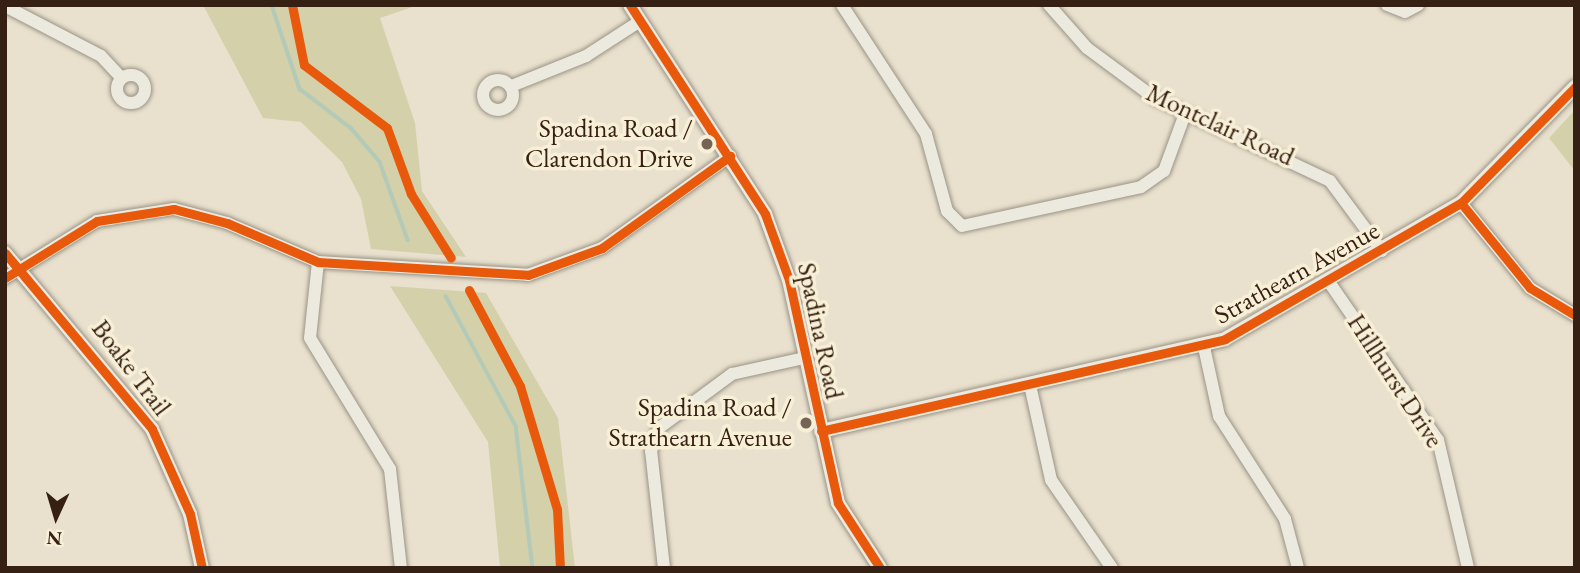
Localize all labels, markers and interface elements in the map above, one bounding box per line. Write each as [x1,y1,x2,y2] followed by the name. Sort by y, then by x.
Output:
[1141,77,1299,173] street label: Montclair Road
[525,113,693,174] place label: Spadina Road / Clarendon Drive
[699,136,715,152] marker: Spadina Road / Clarendon Drive
[1209,215,1385,331] street label: Strathearn Avenue
[790,260,850,402] street label: Spadina Road
[1340,308,1450,454] street label: Hillhurst Drive
[85,314,177,422] street label: Boake Trail
[608,392,792,453] place label: Spadina Road / Strathearn Avenue
[798,415,814,431] marker: Spadina Road / Strathearn Avenue
[21,482,91,552] north arrow
[46,525,63,551] text: N

